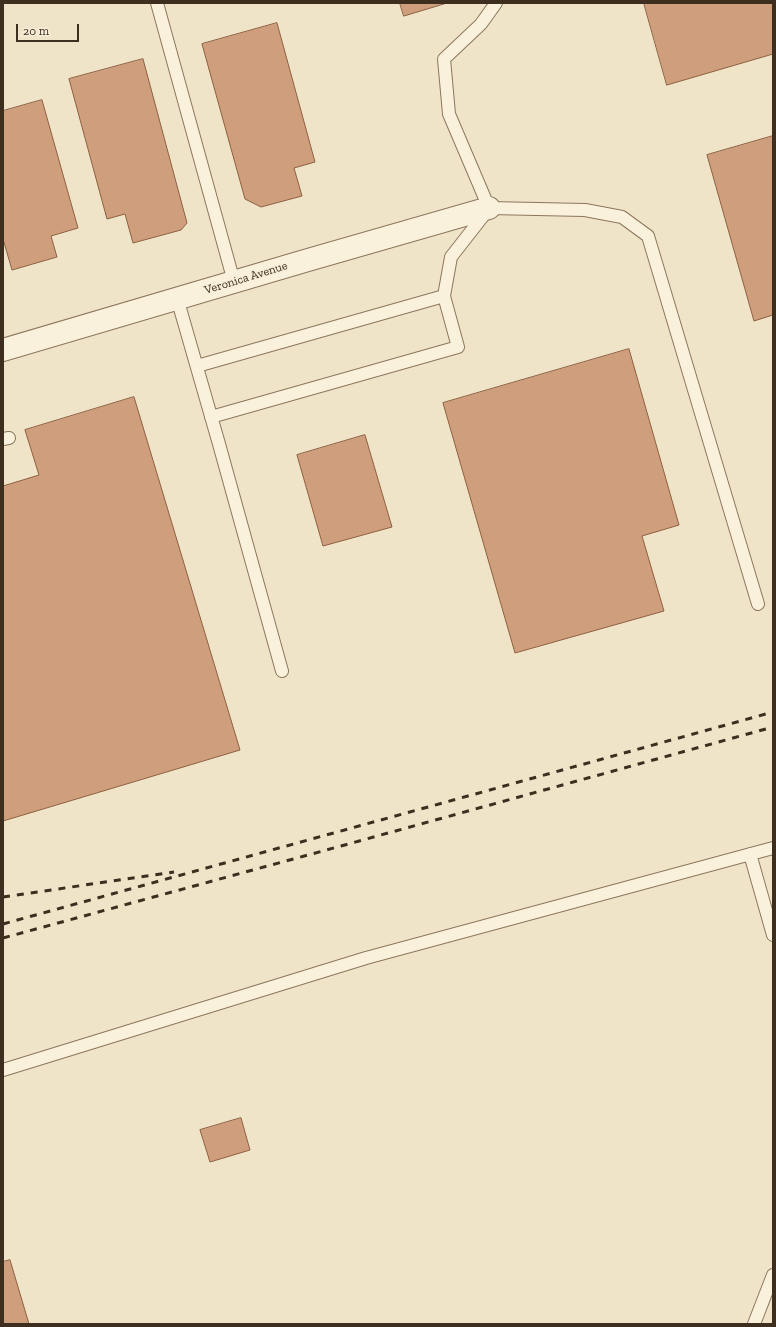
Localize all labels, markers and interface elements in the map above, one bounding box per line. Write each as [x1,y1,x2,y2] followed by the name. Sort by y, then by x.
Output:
[18,16,81,42] scale bar
[23,24,49,38] text: 20 m
[203,259,289,297] street label: Veronica Avenue

